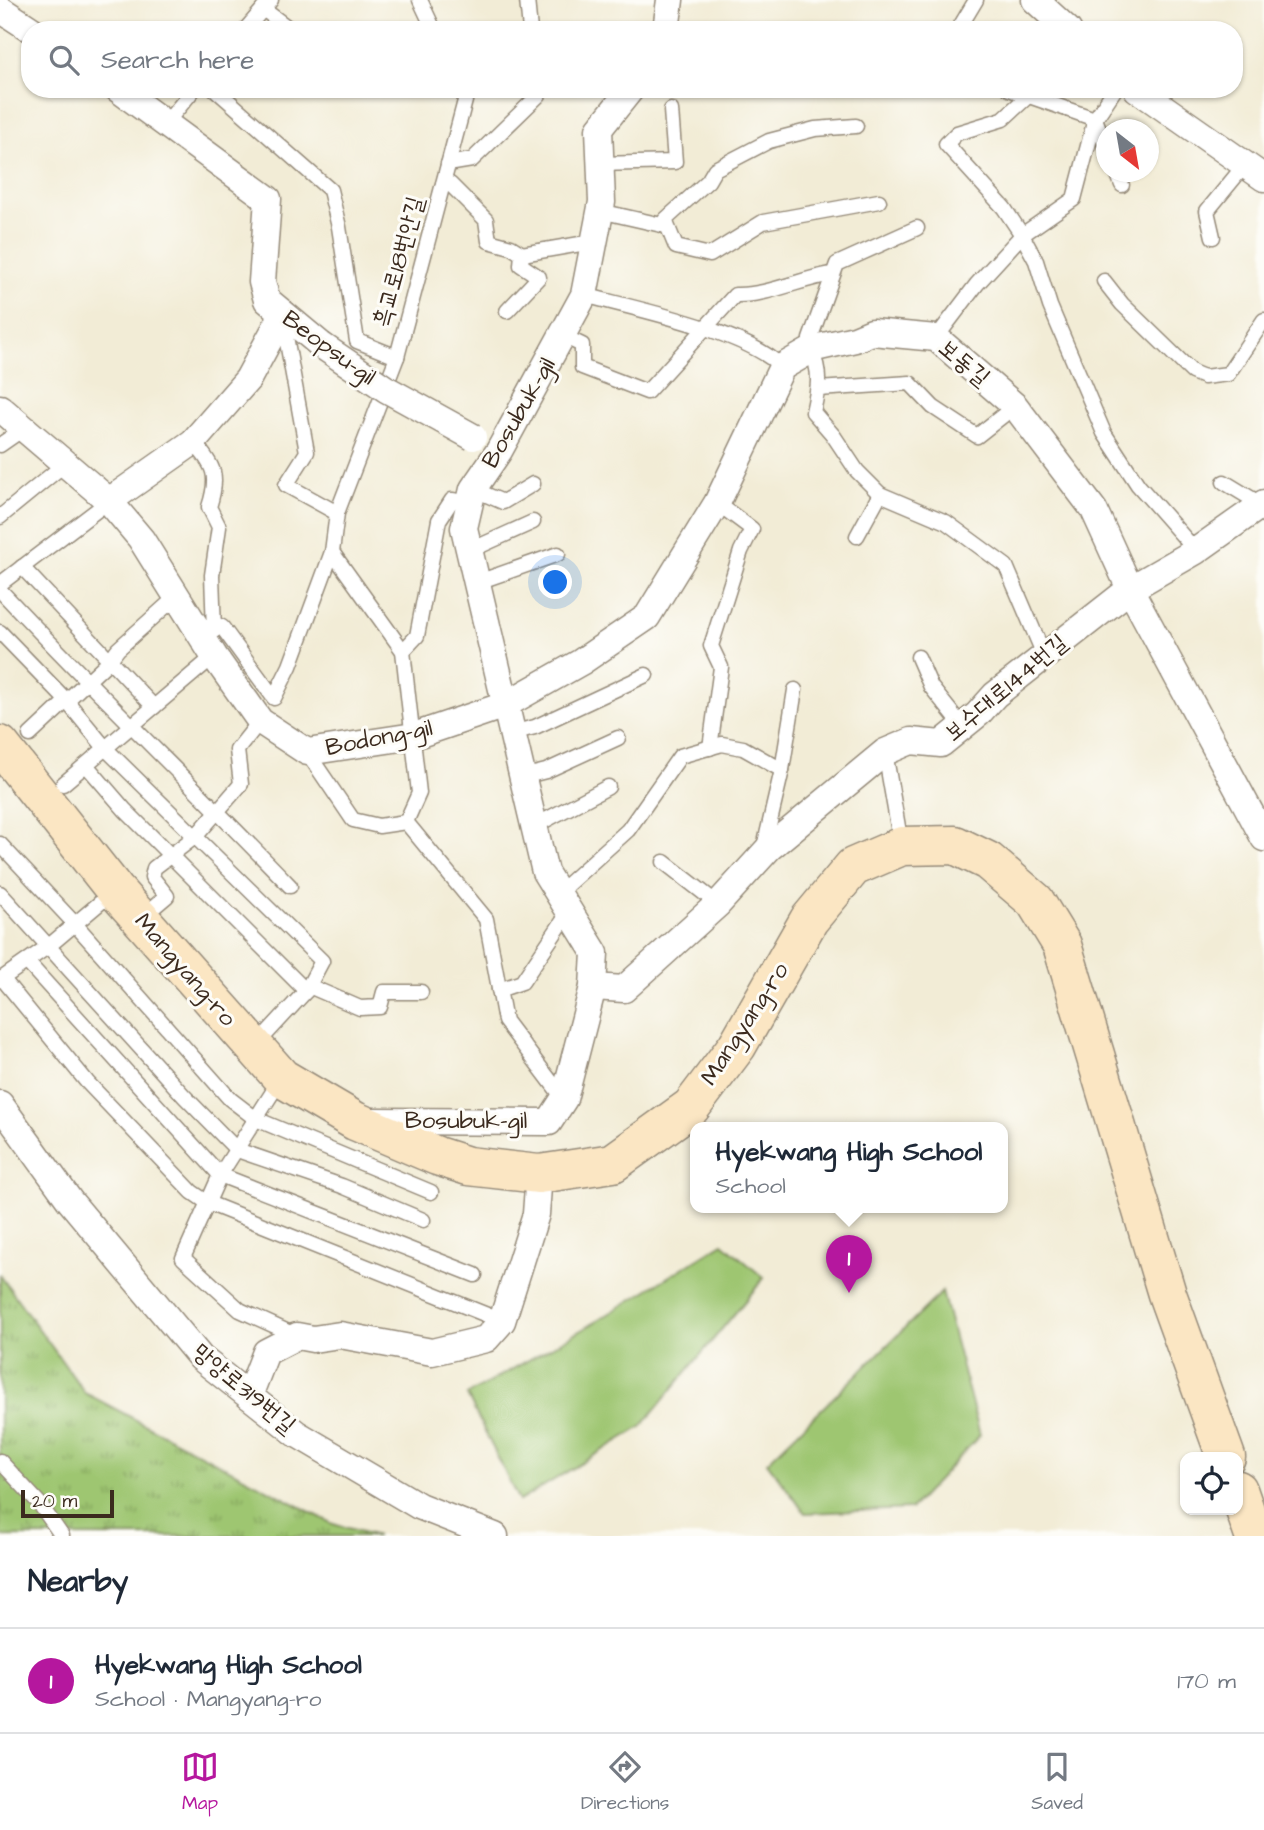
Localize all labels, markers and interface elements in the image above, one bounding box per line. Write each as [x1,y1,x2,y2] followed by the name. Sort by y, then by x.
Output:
[21,21,1243,98] search box
[45,41,83,79] icon: search
[101,42,254,78] text: Search here
[1096,119,1159,182] north arrow
[365,193,433,331] street label: 흑교로18번안길
[275,302,383,394] street label: Beopsu-gil
[931,331,997,395] street label: 보동길
[474,351,565,475] street label: Bosubuk-gil
[538,565,572,599] your location
[937,626,1075,750] street label: 보수대로144번길
[323,711,435,766] street label: Bodong-gil
[125,906,244,1035] street label: Mangyang-ro
[693,955,799,1093] street label: Mangyang-ro
[405,1104,527,1139] street label: Bosubuk-gil
[690,1122,1008,1213] popup
[716,1134,982,1170] text: Hyekwang High School
[716,1170,786,1202] text: School
[826,1235,872,1293] pin: 1
[185,1336,303,1442] street label: 망양로319번길
[1180,1452,1243,1515] map controls
[1180,1452,1243,1515] button: locate
[21,1487,114,1519] scale bar
[32,1488,77,1515] text: 20 m
[28,1561,128,1603] text: Nearby
[95,1647,362,1683] text: Hyekwang High School
[50,1665,52,1697] text: 1
[1177,1665,1236,1697] text: 170 m
[95,1683,321,1715] text: School · Mangyang-ro
[181,1748,219,1817] tab: Map
[581,1748,669,1817] tab: Directions
[1031,1748,1083,1817] tab: Saved

